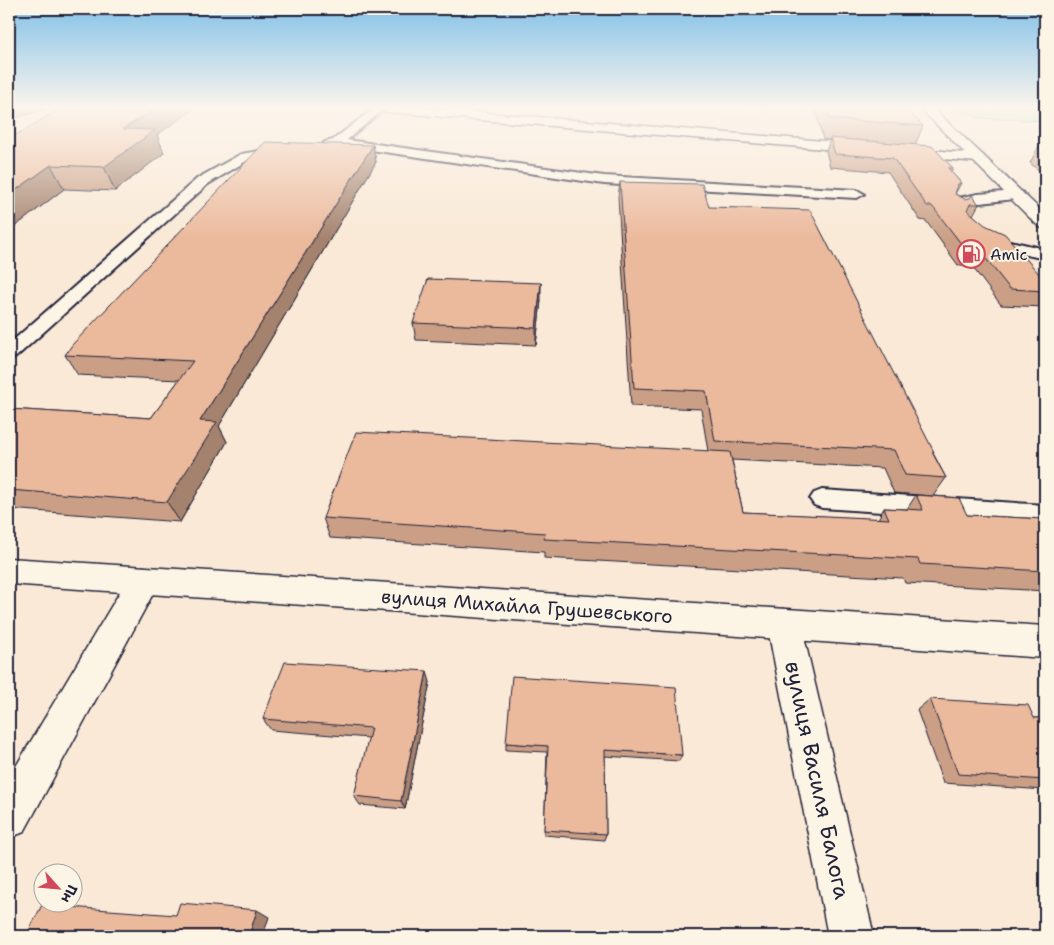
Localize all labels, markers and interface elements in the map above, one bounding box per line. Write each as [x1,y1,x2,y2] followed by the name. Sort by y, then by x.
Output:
[956,239,986,269] fuel station icon: Amic
[990,244,1028,265] place label: Amic
[380,584,674,629] street label: вулиця Михайла Грушевського
[778,658,857,902] street label: вулиця Василя Балога
[32,862,82,912] north arrow
[57,882,82,906] text: Пн

